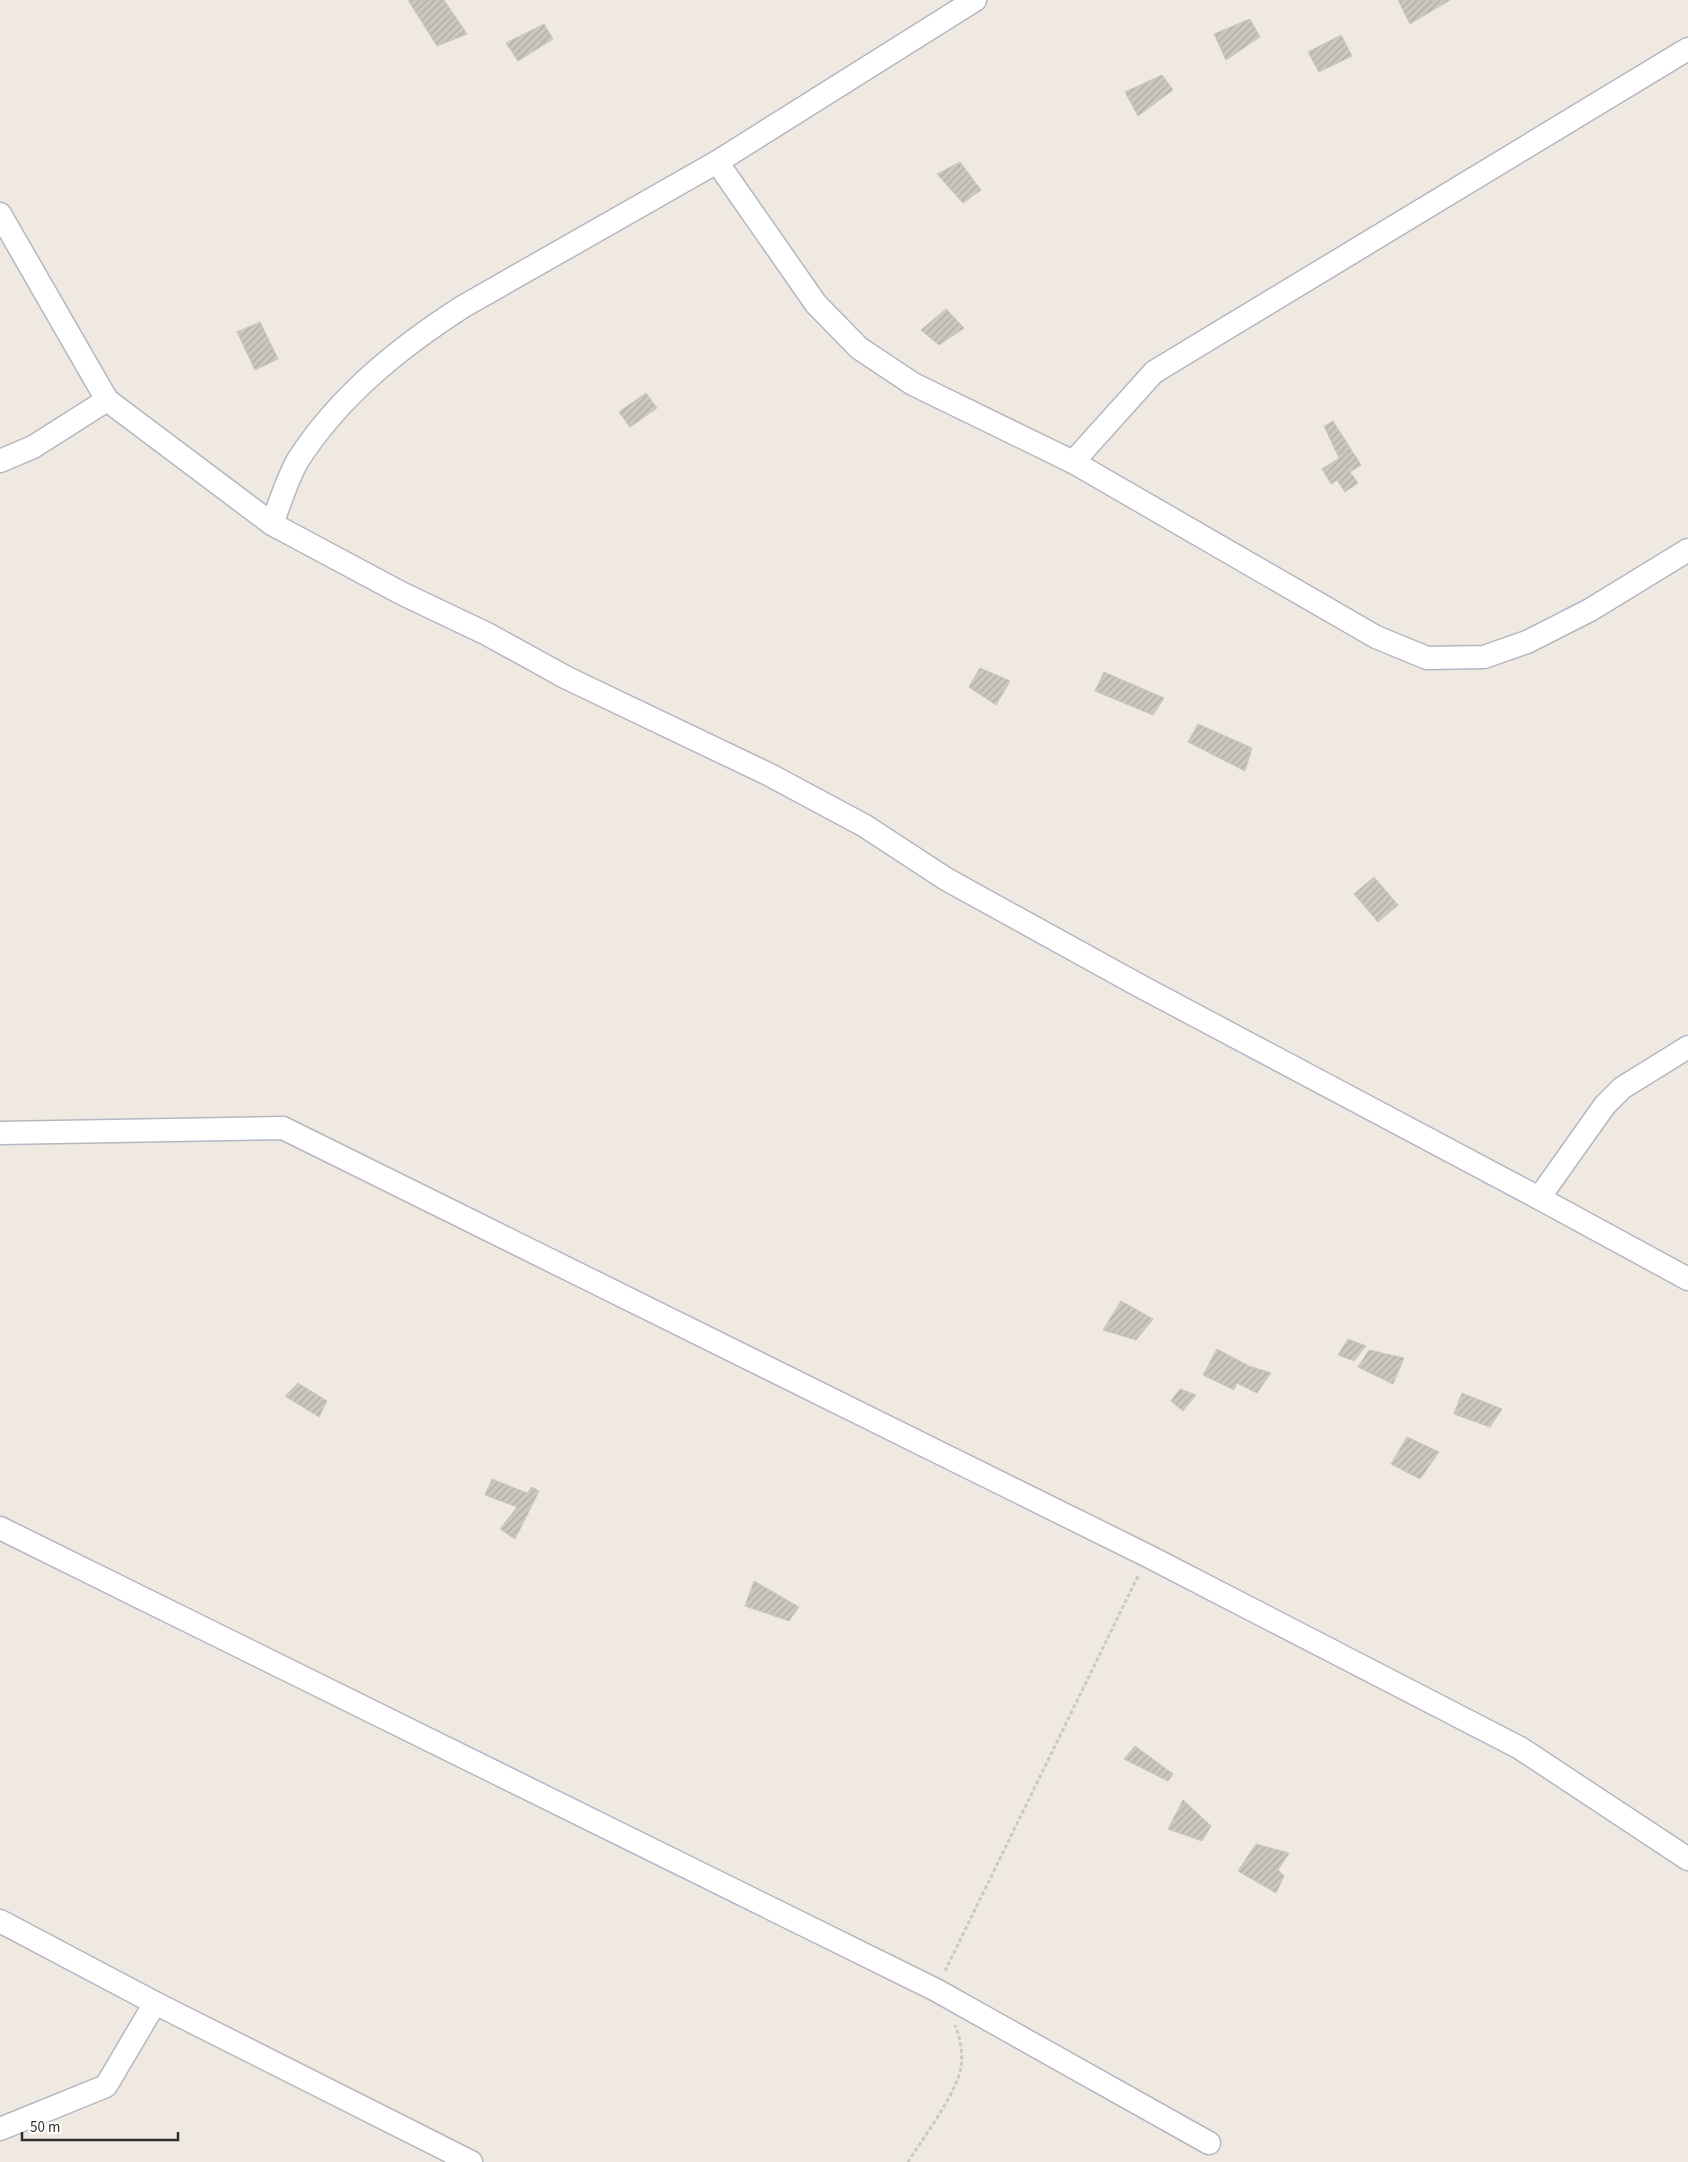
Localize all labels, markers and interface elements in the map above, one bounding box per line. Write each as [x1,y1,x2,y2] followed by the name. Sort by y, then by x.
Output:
[22,2110,179,2142] scale bar
[30,2117,60,2138] text: 50 m

